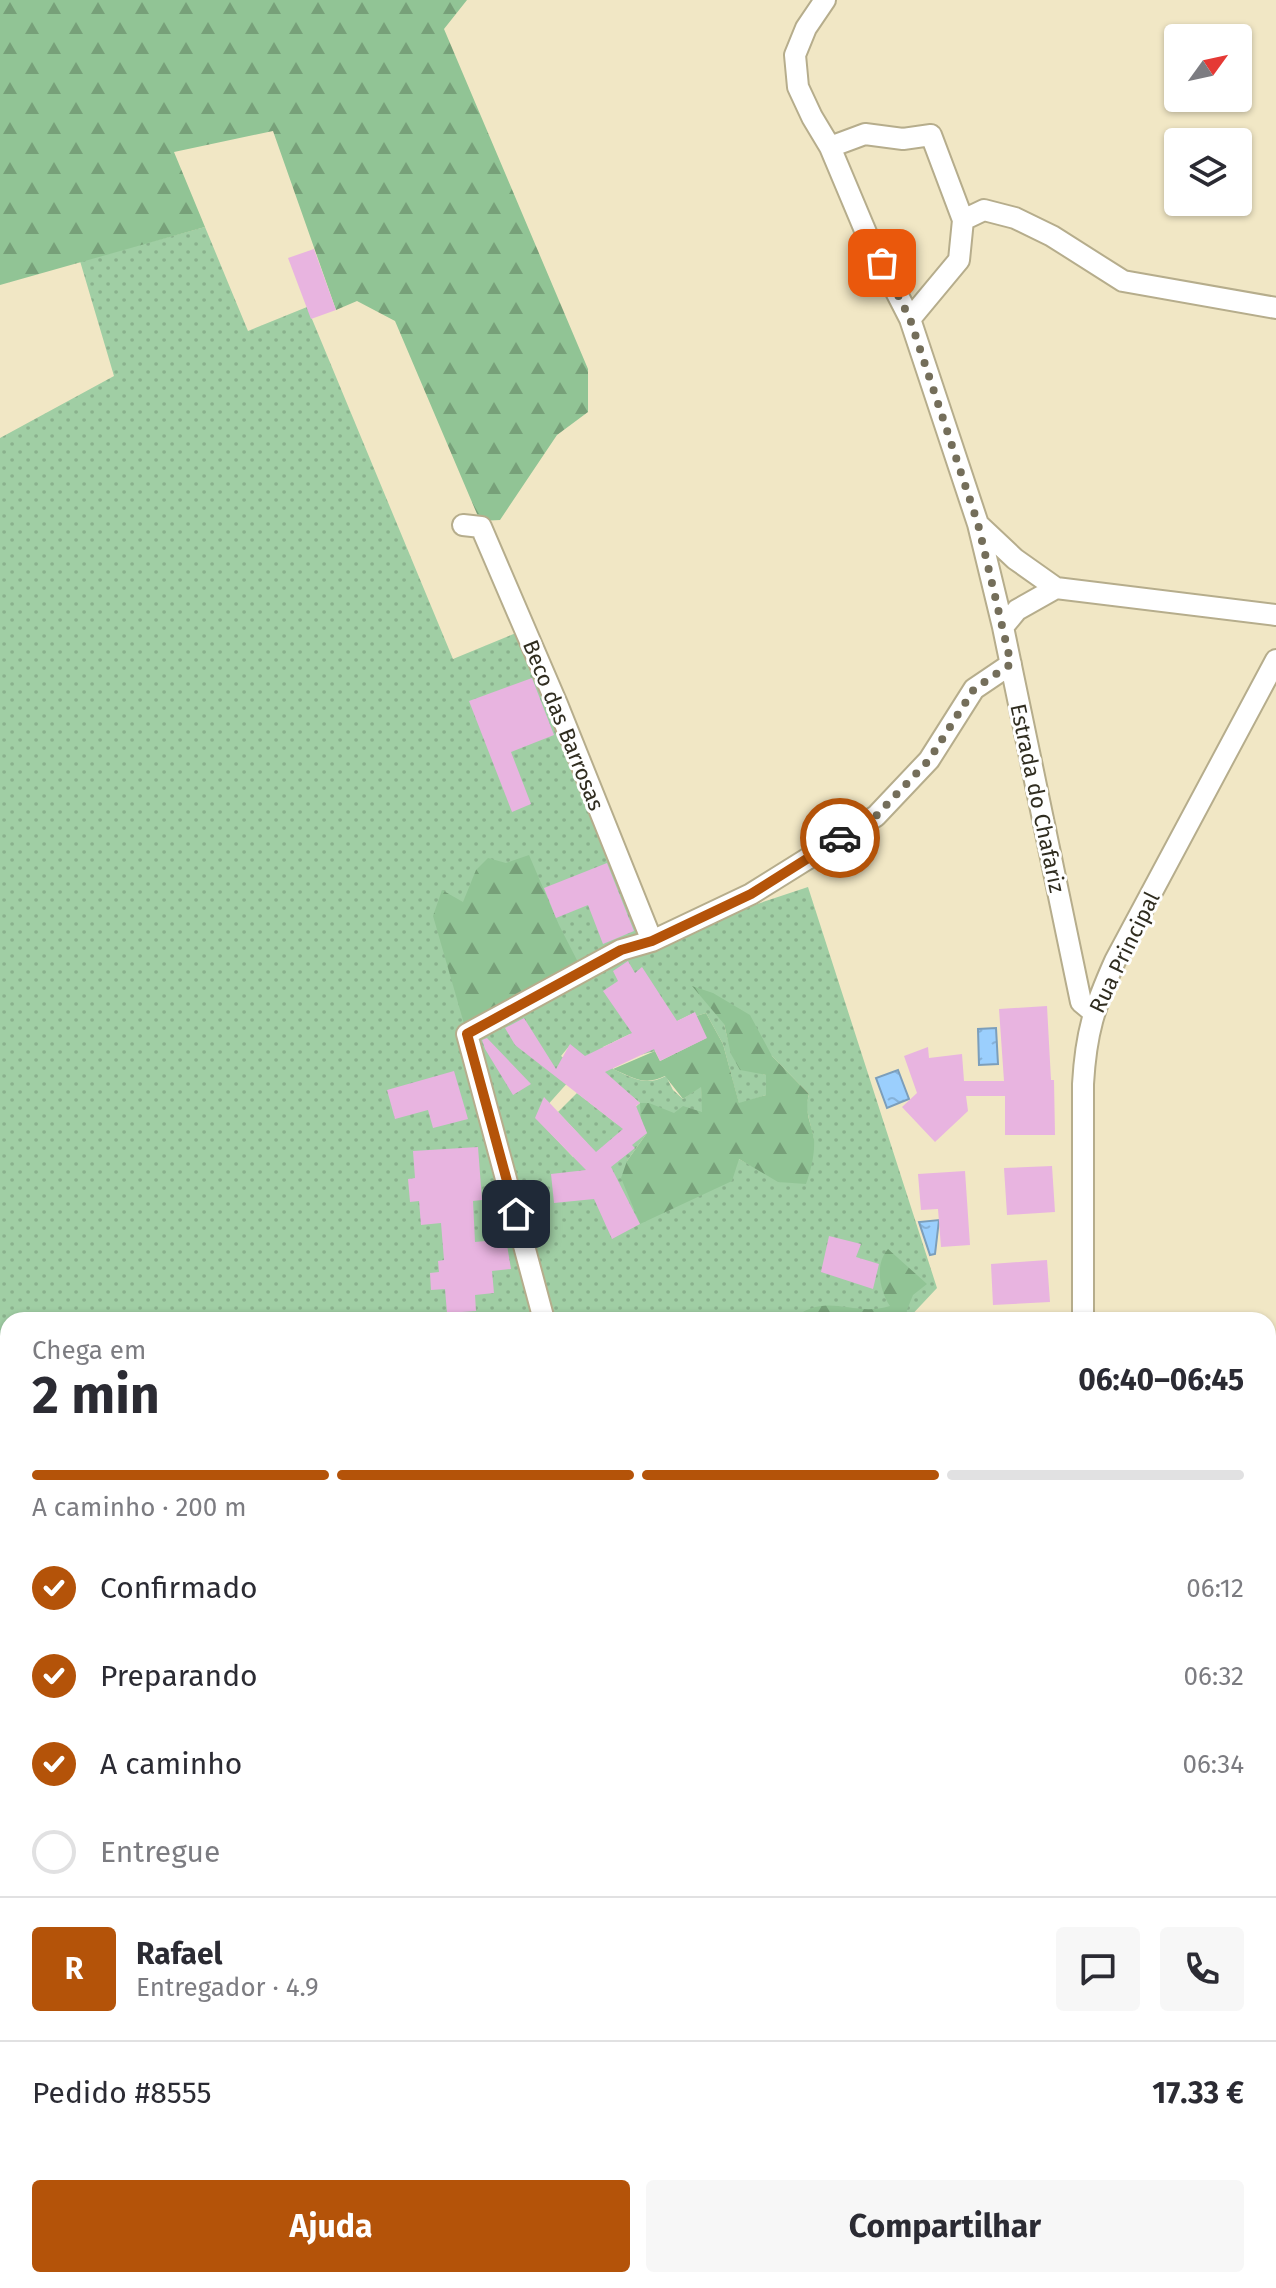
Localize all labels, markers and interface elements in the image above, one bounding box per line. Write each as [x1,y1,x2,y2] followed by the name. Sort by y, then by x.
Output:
[1164,24,1252,112] north arrow
[1164,24,1252,216] map controls
[1164,128,1252,216] button: layers
[848,229,916,297] pin
[860,241,904,285] icon: bag
[517,636,610,814] street label: Beco das Barrosas
[1004,701,1071,895] street label: Estrada do Chafariz
[800,798,880,878] courier
[818,816,862,860] icon: car
[1083,887,1165,1017] street label: Rua Principal
[482,1180,550,1248] pin
[494,1192,538,1236] icon: home
[32,1335,146,1366] text: Chega em
[1078,1362,1244,1398] text: 06:40–06:45
[32,1364,160,1427] text: 2 min
[32,1492,246,1523] text: A caminho · 200 m
[32,1566,76,1610] icon: check
[100,1570,258,1606] text: Confirmado
[1186,1573,1244,1604] text: 06:12
[32,1654,76,1698] icon: check
[100,1658,258,1694] text: Preparando
[1184,1661,1244,1692] text: 06:32
[32,1742,76,1786] icon: check
[100,1746,242,1782] text: A caminho
[1182,1749,1244,1780] text: 06:34
[100,1834,220,1870] text: Entregue
[1056,1927,1140,2011] button: chat
[1160,1927,1244,2011] button: phone
[136,1936,223,1972] text: Rafael
[65,1951,83,1987] text: R
[136,1972,319,2003] text: Entregador · 4.9
[32,2075,212,2111] text: Pedido #8555
[1152,2075,1244,2111] text: 17.33 €
[32,2180,630,2272] button: Ajuda
[646,2180,1244,2272] button: Compartilhar

